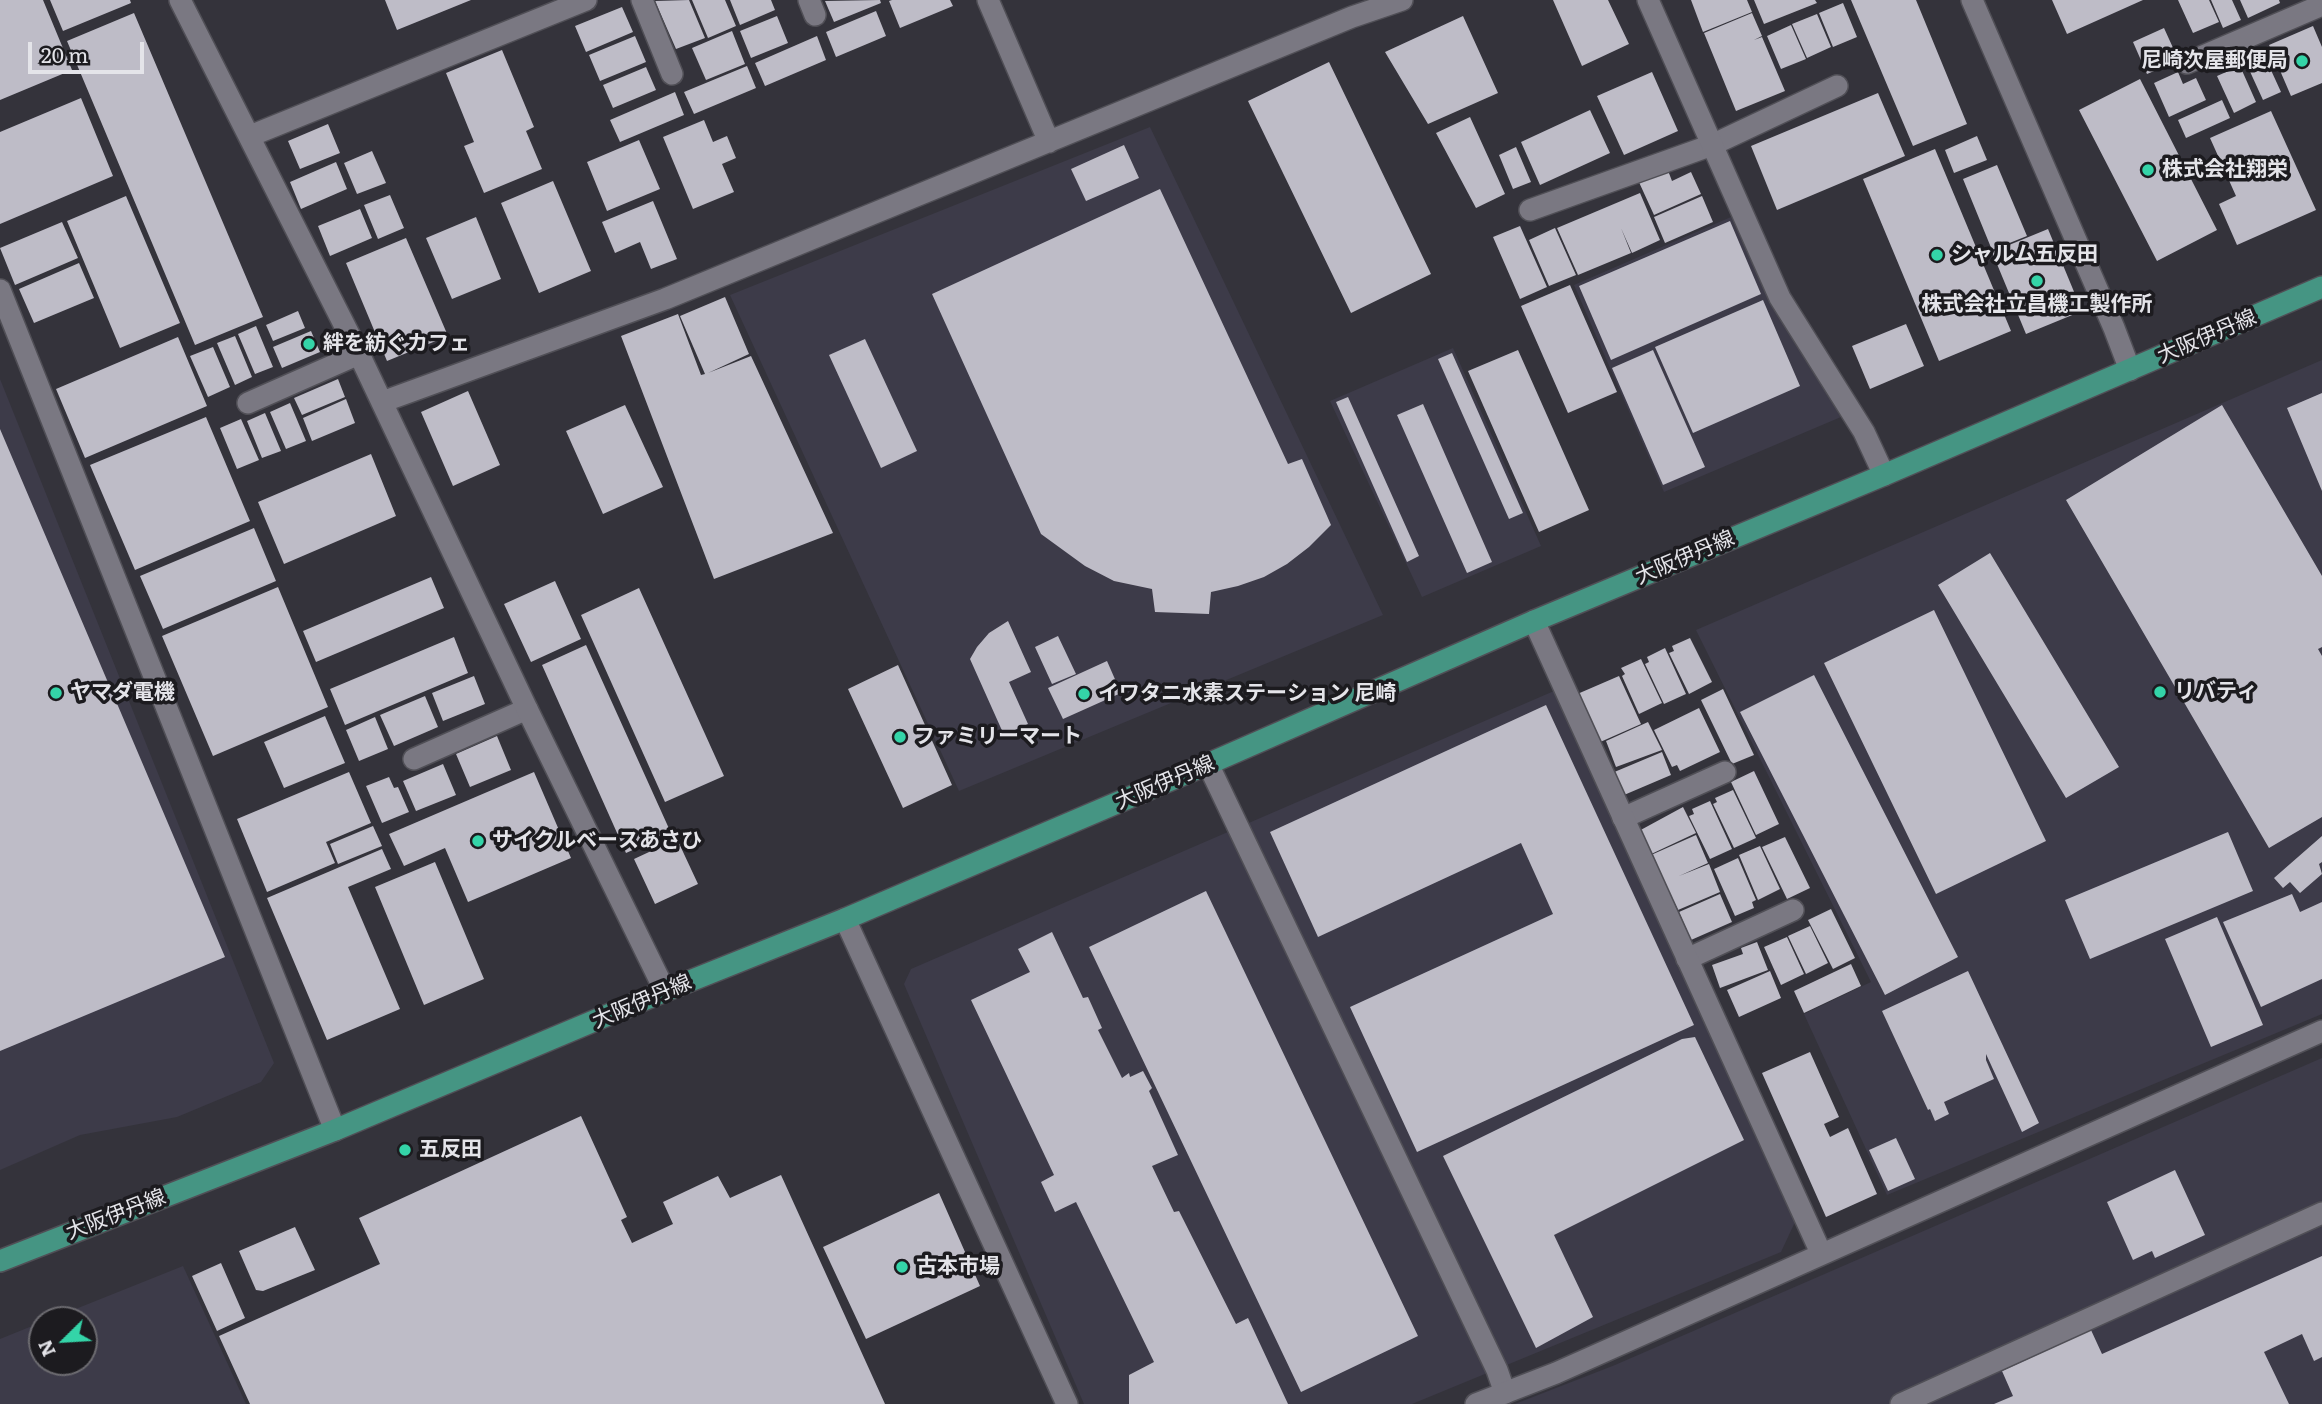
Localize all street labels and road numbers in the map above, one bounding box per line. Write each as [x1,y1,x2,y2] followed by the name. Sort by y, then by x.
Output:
[2154,305,2260,369] street label: 大阪伊丹線
[1632,526,1738,590] street label: 大阪伊丹線
[1112,751,1218,815] street label: 大阪伊丹線
[589,970,695,1034] street label: 大阪伊丹線
[62,1184,170,1246] street label: 大阪伊丹線

